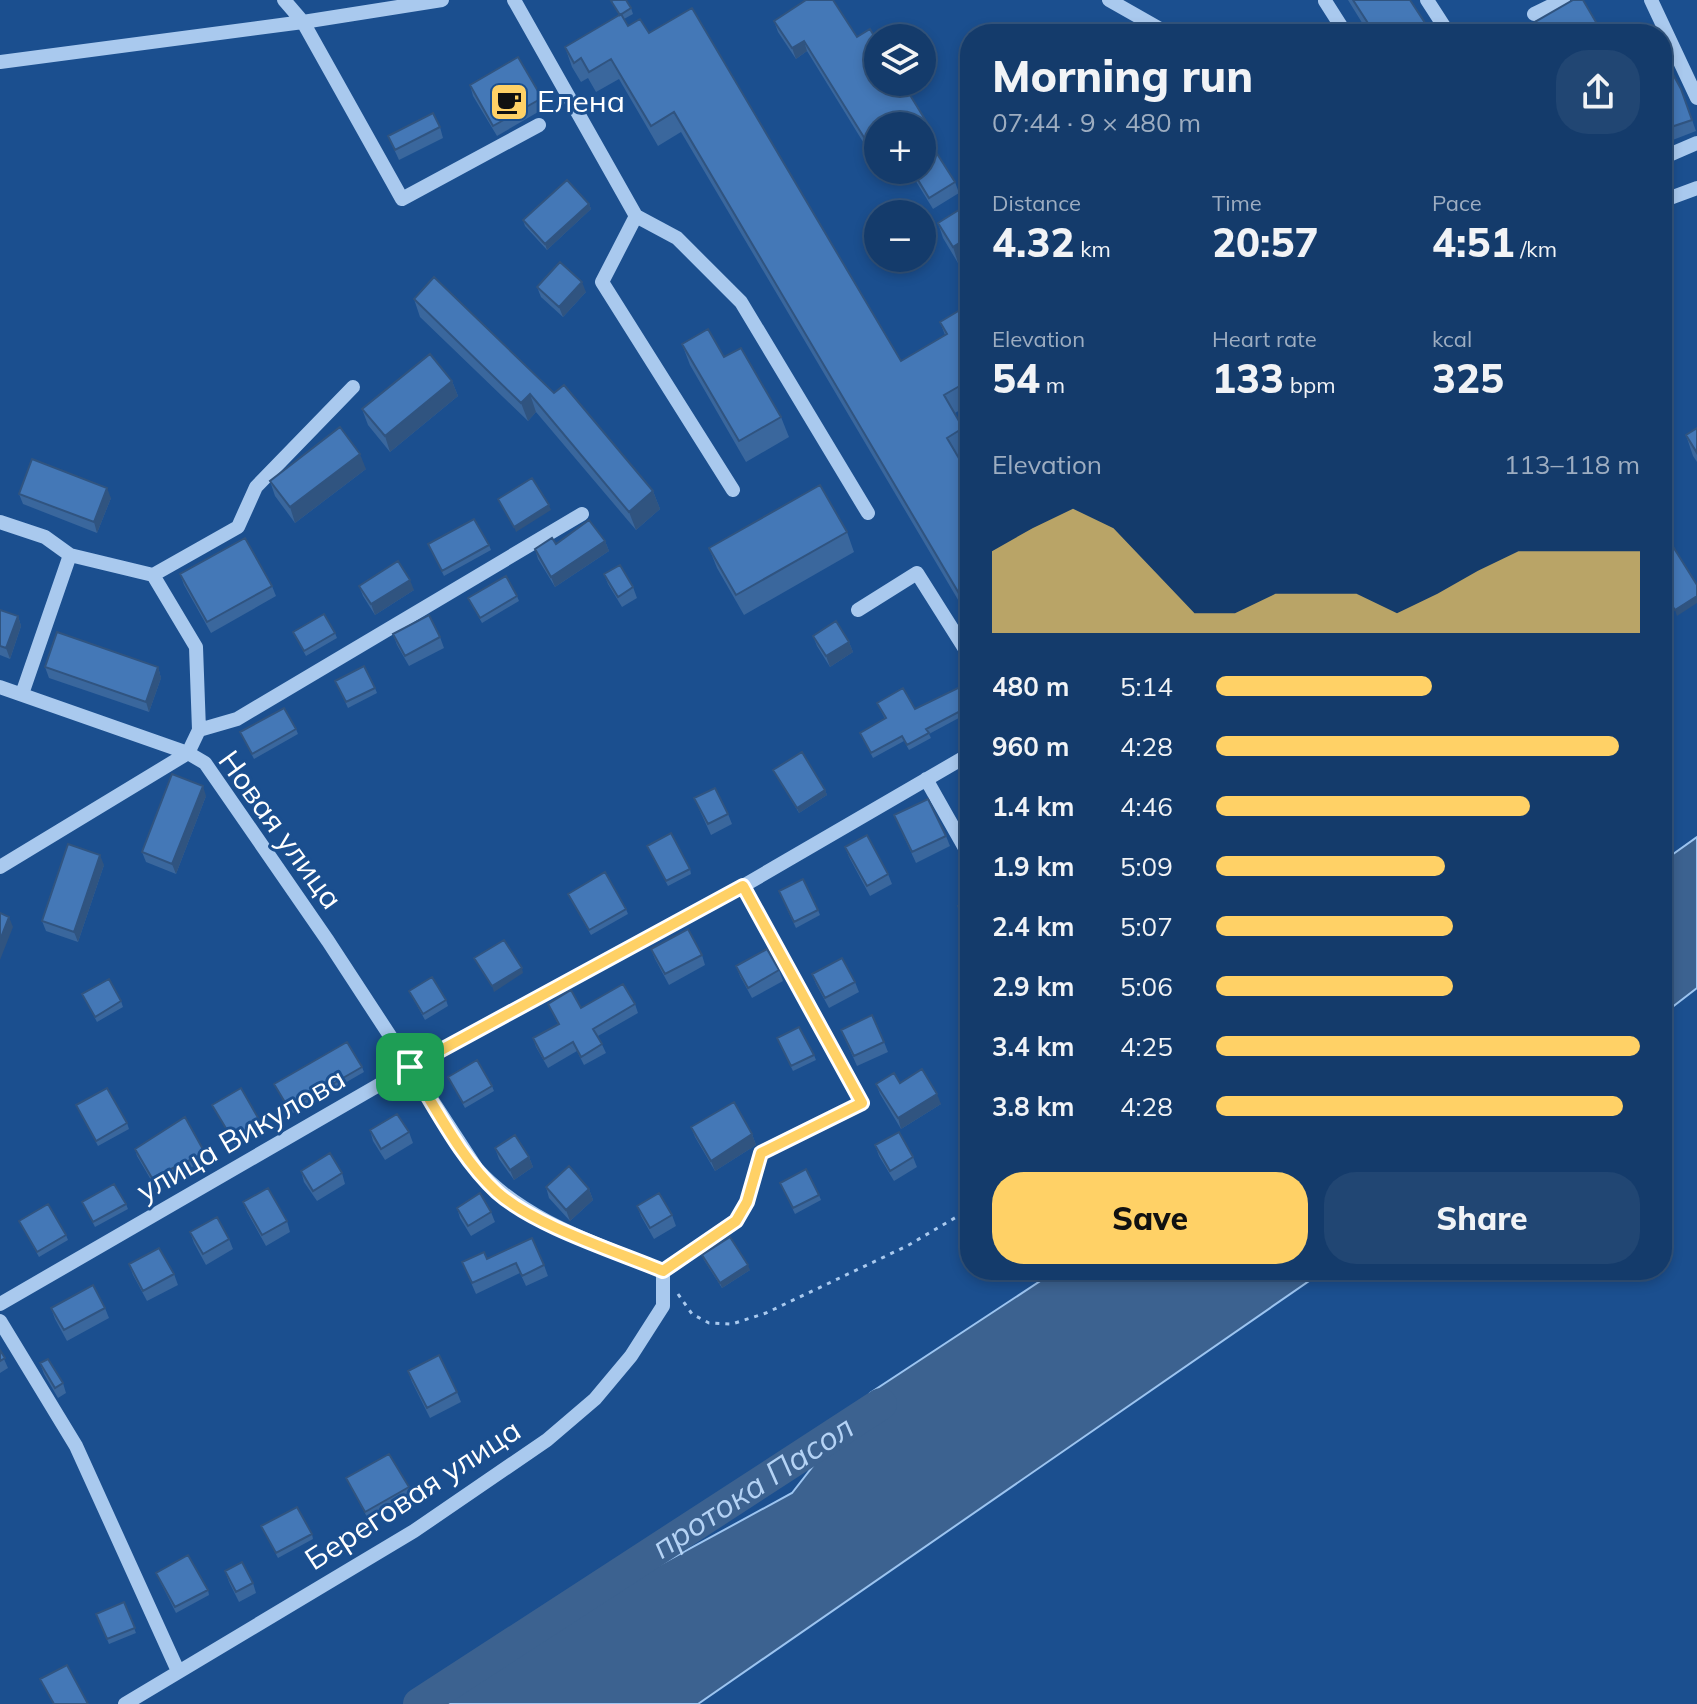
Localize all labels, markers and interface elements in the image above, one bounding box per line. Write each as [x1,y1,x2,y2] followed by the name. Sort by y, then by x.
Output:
[864,24,936,272] map controls
[864,24,936,96] button: layers
[992,48,1253,103] text: Morning run
[1556,50,1640,134] button: share
[488,81,530,123] cafe icon: Елена
[537,82,625,120] place label: Елена
[992,106,1201,139] text: 07:44 · 9 × 480 m
[864,112,936,184] button: +
[992,189,1081,217] text: Distance
[1212,189,1262,217] text: Time
[1432,189,1482,217] text: Pace
[864,200,936,272] button: −
[992,217,1074,267] text: 4.32
[1212,217,1318,267] text: 20:57
[1432,217,1514,267] text: 4:51
[1074,235,1111,263] text: km
[1514,235,1557,263] text: /km
[992,325,1085,353] text: Elevation
[1212,325,1317,353] text: Heart rate
[1432,325,1472,353] text: kcal
[992,353,1040,403] text: 54
[1212,353,1284,403] text: 133
[1432,353,1504,403] text: 325
[1040,371,1065,399] text: m
[1284,371,1335,399] text: bpm
[992,448,1102,481] text: Elevation
[1504,448,1640,481] text: 113–118 m
[992,670,1069,703] text: 480 m
[1120,670,1173,703] text: 5:14
[992,730,1069,763] text: 960 m
[1120,730,1173,763] text: 4:28
[210,743,351,916] street label: Новая улица
[992,790,1075,823] text: 1.4 km
[1120,790,1173,823] text: 4:46
[992,850,1075,883] text: 1.9 km
[1120,850,1173,883] text: 5:09
[992,910,1075,943] text: 2.4 km
[1120,910,1173,943] text: 5:07
[992,970,1075,1003] text: 2.9 km
[1120,970,1173,1003] text: 5:06
[992,1030,1075,1063] text: 3.4 km
[1120,1030,1173,1063] text: 4:25
[376,1033,444,1101] pin
[388,1045,432,1089] icon: arrive
[129,1059,352,1209] street label: улица Викулова
[992,1090,1075,1123] text: 3.8 km
[1120,1090,1173,1123] text: 4:28
[992,1172,1308,1264] button: Save
[1324,1172,1640,1264] button: Share
[644,1406,861,1567] water label: протока Пасол
[298,1410,527,1578] street label: Береговая улица

